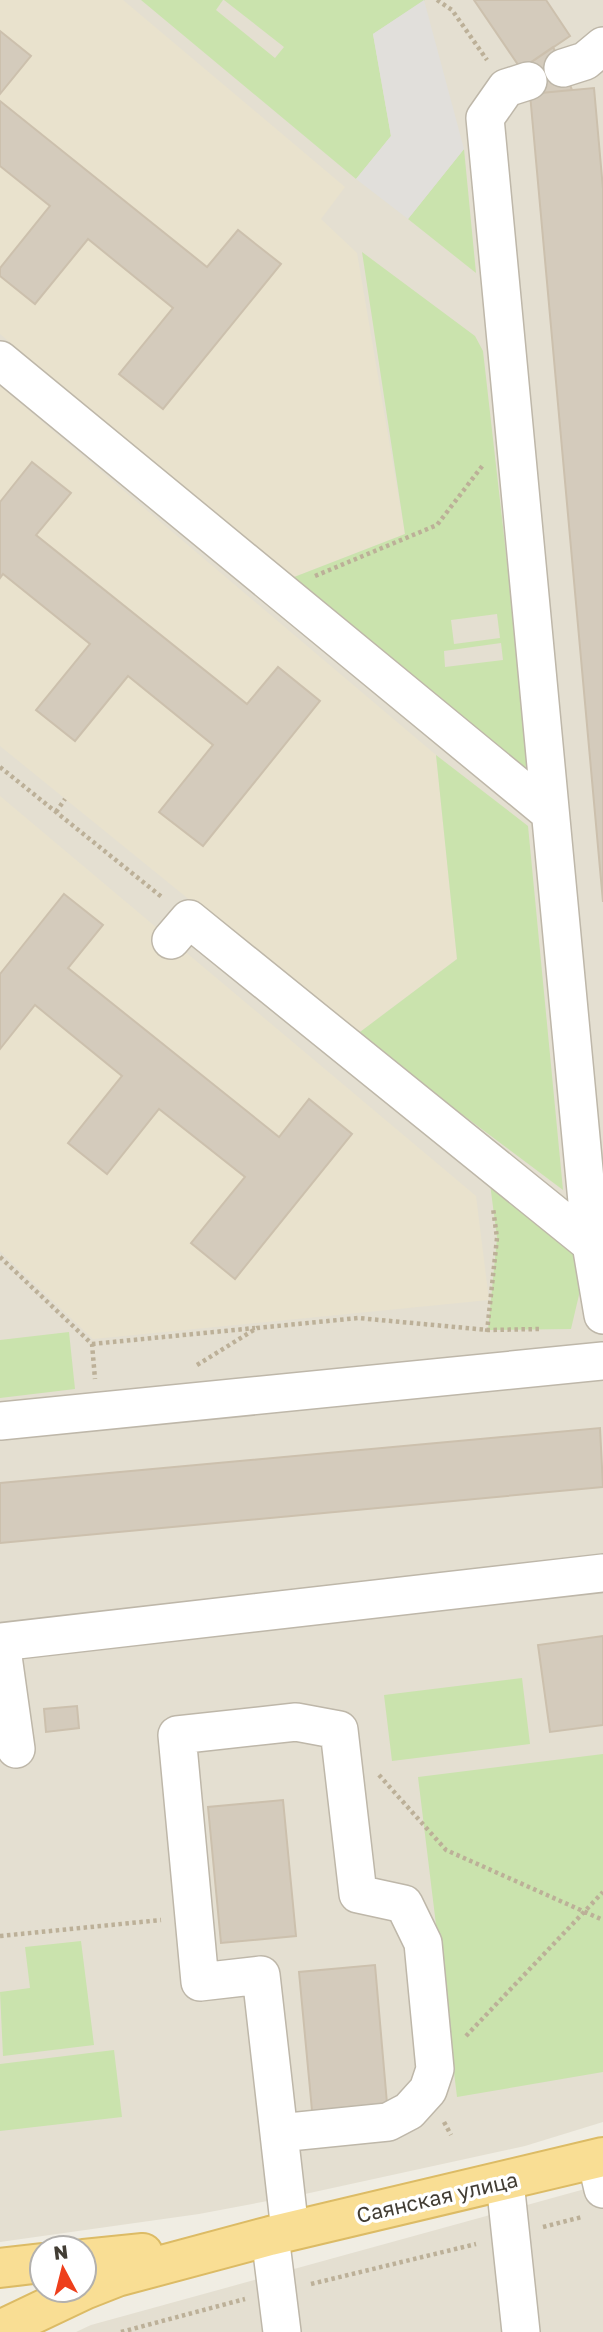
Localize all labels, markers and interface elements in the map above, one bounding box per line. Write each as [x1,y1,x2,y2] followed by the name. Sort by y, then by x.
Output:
[354,2166,520,2228] street label: Саянская улица
[28,2234,98,2304] north arrow
[52,2239,69,2264] text: N

